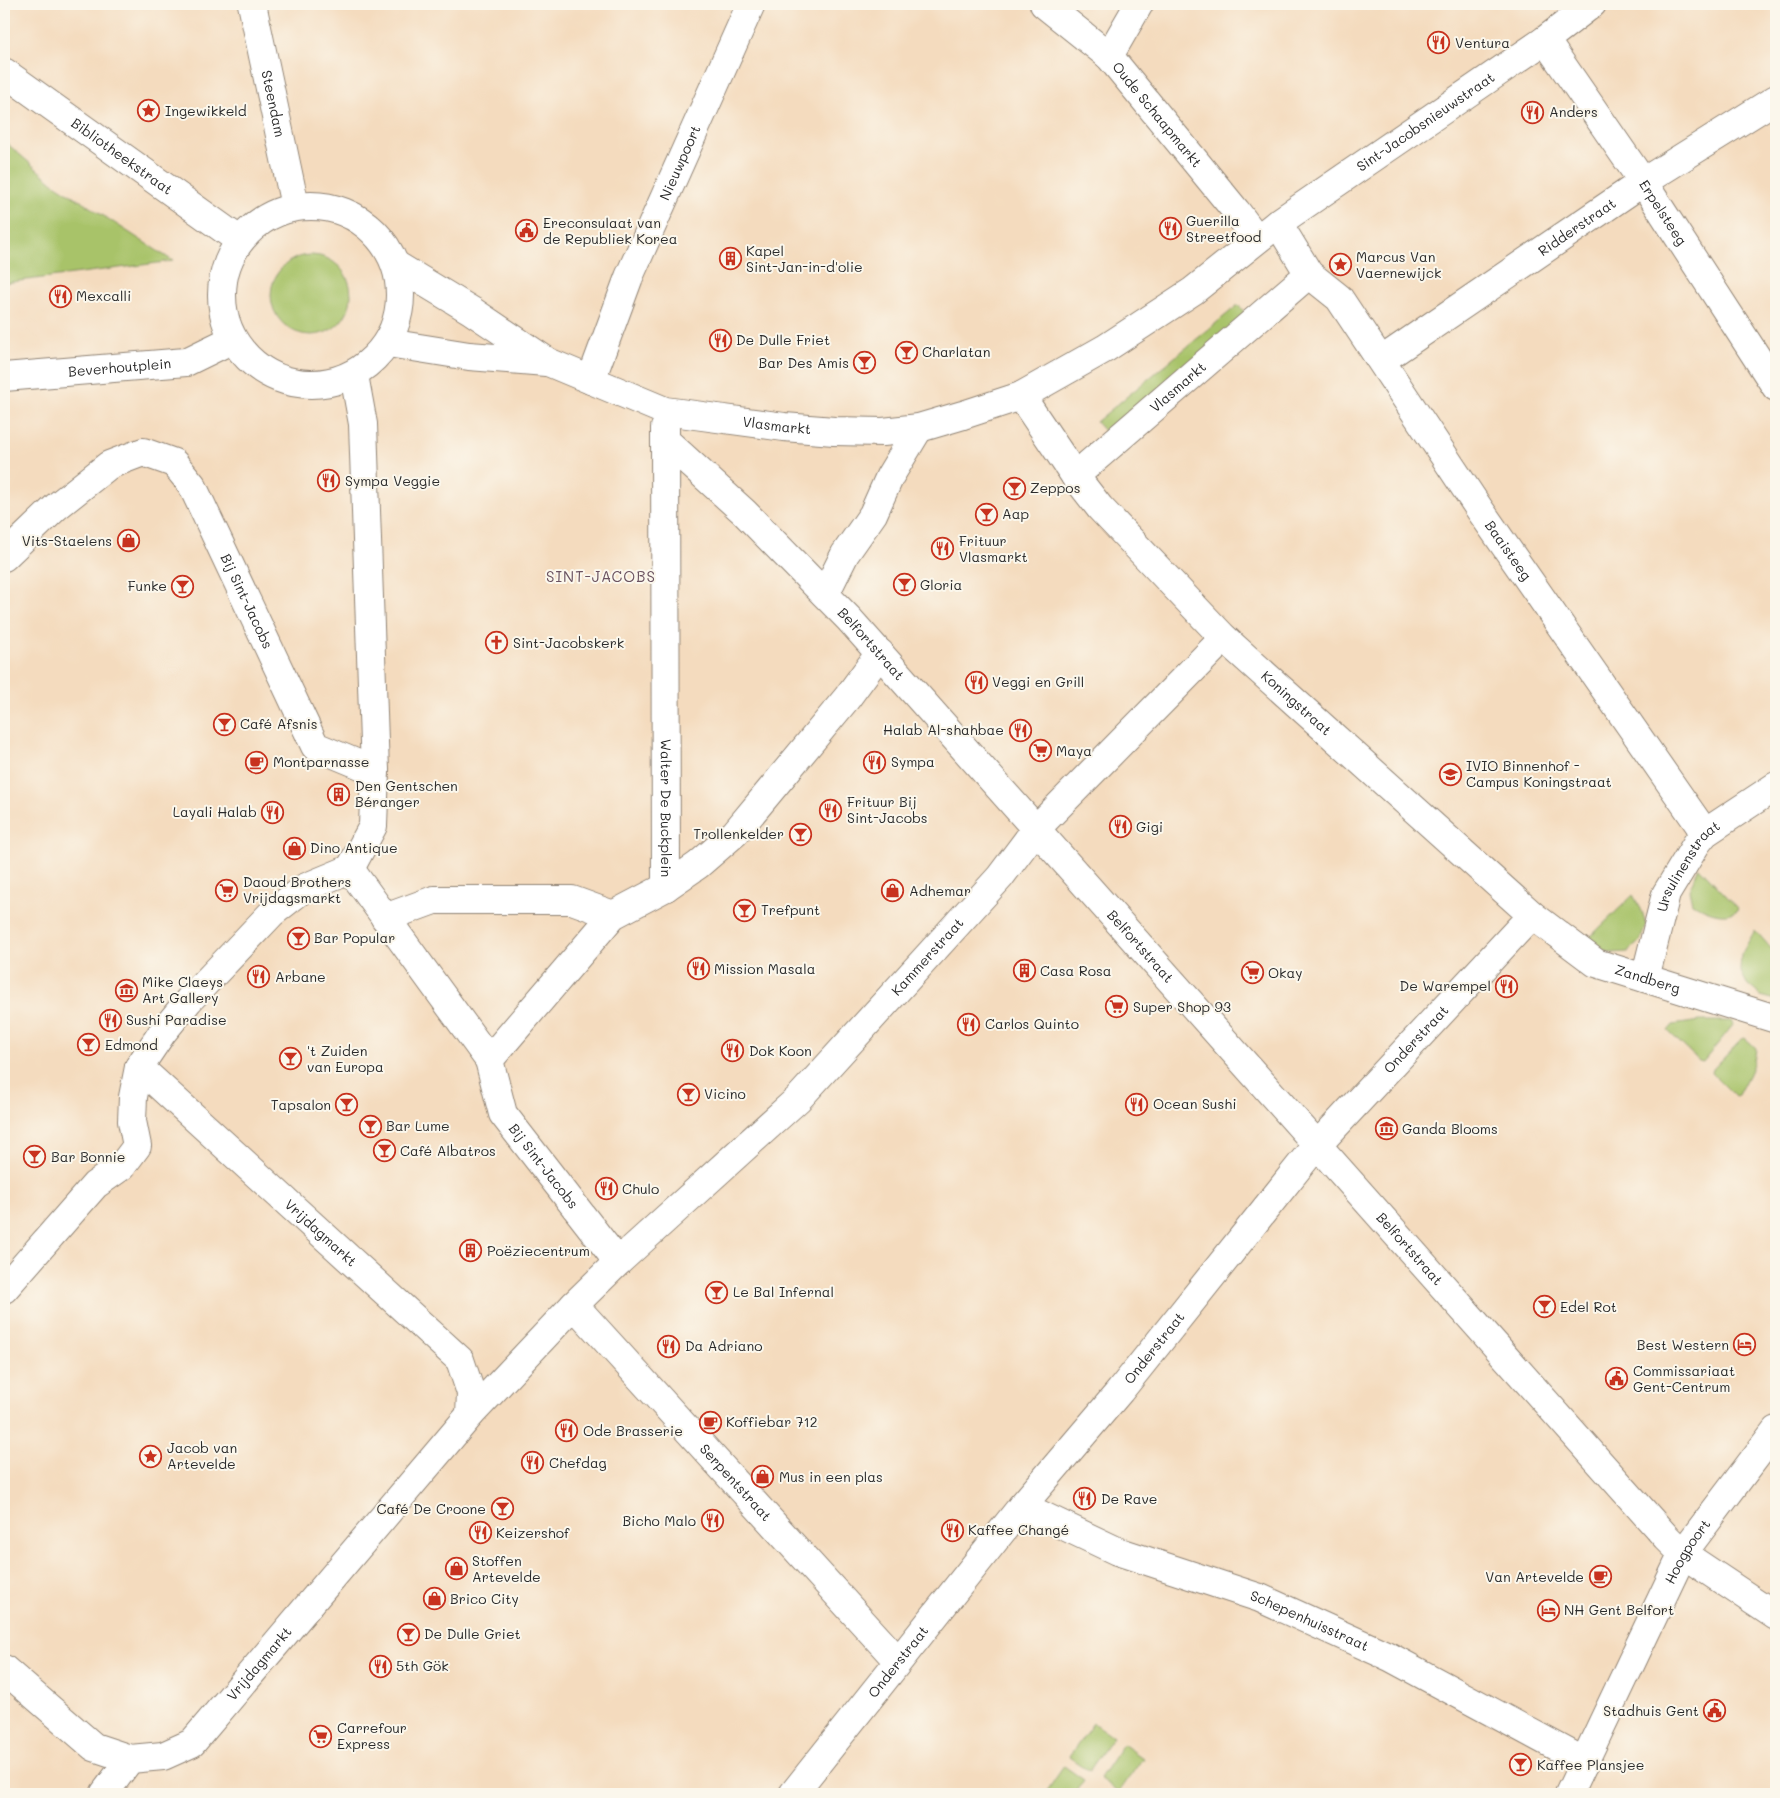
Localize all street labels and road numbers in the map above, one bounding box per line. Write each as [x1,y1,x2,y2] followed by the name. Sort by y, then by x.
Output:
[1108,57,1206,171] street label: Oude Schaapmarkt
[1352,67,1498,176] street label: Sint-Jacobsnieuwstraat
[257,68,290,139] street label: Steendam
[68,113,177,199] street label: Bibliotheekstraat
[655,122,705,203] street label: Nieuwpoort
[1635,176,1691,249] street label: Erpelsteeg
[1534,193,1619,260] street label: Ridderstraat
[67,353,172,381] street label: Beverhoutplein
[1145,357,1210,416] street label: Vlasmarkt
[742,412,812,438] street label: Vlasmarkt
[1481,516,1536,584] street label: Baaisteeg
[217,550,278,652] street label: Bij Sint-Jacobs
[834,603,909,684] street label: Belfortstraat
[1257,666,1336,739] street label: Koningstraat
[657,739,676,877] street label: Walter De Buckplein
[1652,816,1723,914] street label: Ursulinenstraat
[1103,906,1178,987] street label: Belfortstraat
[887,913,967,999] street label: Kammerstraat
[1613,959,1683,998] street label: Zandberg
[1379,1001,1452,1077] street label: Onderstraat
[505,1119,583,1212] street label: Bij Sint-Jacobs
[281,1195,361,1270] street label: Vrijdagmarkt
[1372,1208,1447,1289] street label: Belfortstraat
[1119,1308,1188,1388] street label: Onderstraat
[696,1439,776,1525] street label: Serpentstraat
[1660,1515,1714,1587] street label: Hoogpoort
[1248,1585,1372,1655] street label: Schepenhuisstraat
[863,1621,932,1701] street label: Onderstraat
[222,1622,296,1704] street label: Vrijdagmarkt

